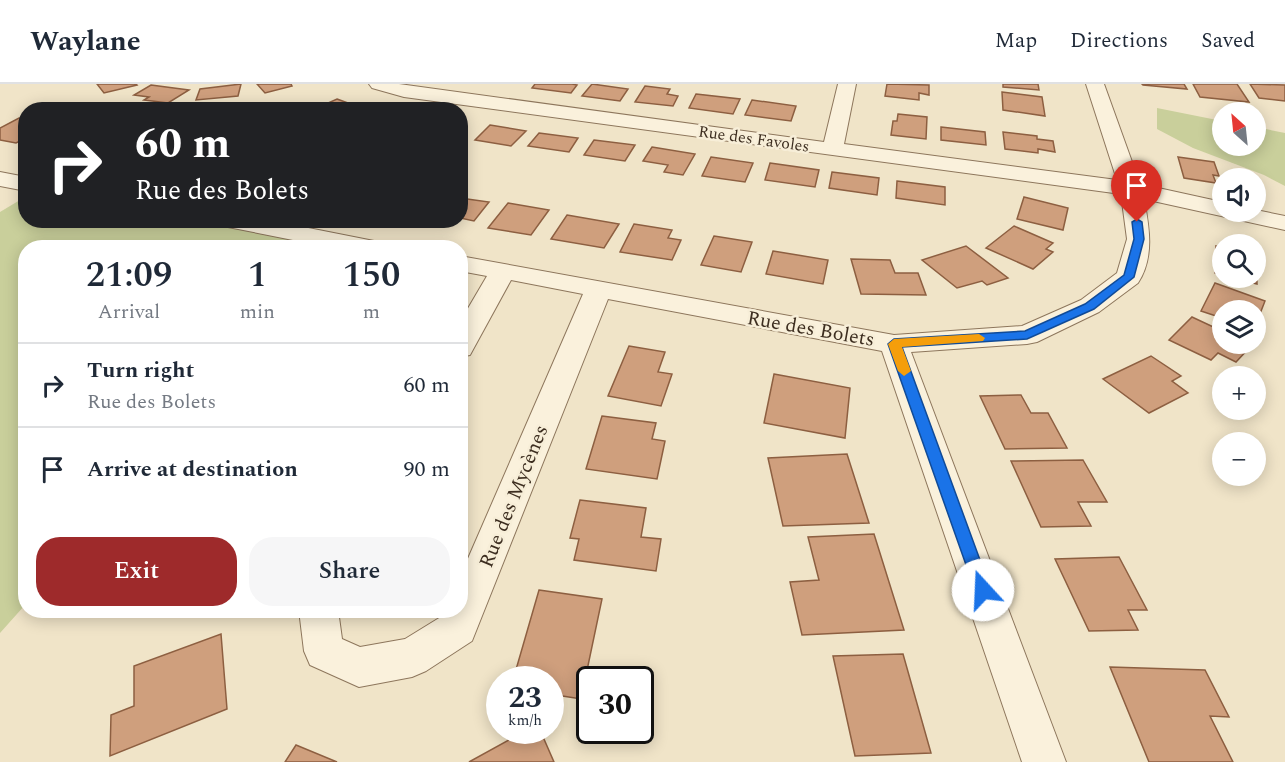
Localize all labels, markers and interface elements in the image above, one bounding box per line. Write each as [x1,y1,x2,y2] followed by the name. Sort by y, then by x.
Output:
[30,20,141,63] text: Waylane
[995,25,1037,57] text: Map
[1070,25,1168,57] text: Directions
[1201,25,1255,57] text: Saved
[1212,102,1266,156] north arrow
[1212,102,1266,486] map controls
[135,113,230,176] text: 60 m
[697,119,811,159] street label: Rue des Favoles
[36,126,114,204] icon: right
[1111,160,1162,222] pin
[1212,168,1266,222] button: sound
[1120,169,1153,202] icon: arrive
[135,170,309,212] text: Rue des Bolets
[1212,234,1266,288] button: search
[86,248,172,303] text: 21:09
[248,248,267,303] text: 1
[342,248,400,303] text: 150
[98,297,160,327] text: Arrival
[240,297,275,327] text: min
[363,297,380,327] text: m
[1212,300,1266,354] button: layers
[745,303,877,355] street label: Rue des Bolets
[87,354,194,387] text: Turn right
[1212,366,1266,420] button: +
[36,369,69,402] icon: right
[404,369,450,402] text: 60 m
[87,387,216,417] text: Rue des Bolets
[472,420,556,572] street label: Rue des Mycènes
[1212,432,1266,486] button: −
[36,453,69,486] icon: arrive
[87,453,298,486] text: Arrive at destination
[404,453,450,486] text: 90 m
[36,537,237,606] button: Exit
[249,537,450,606] button: Share
[951,558,1015,622] position arrow
[576,666,654,744] speed limit sign: 30
[508,675,542,721] text: 23
[508,709,542,732] text: km/h

